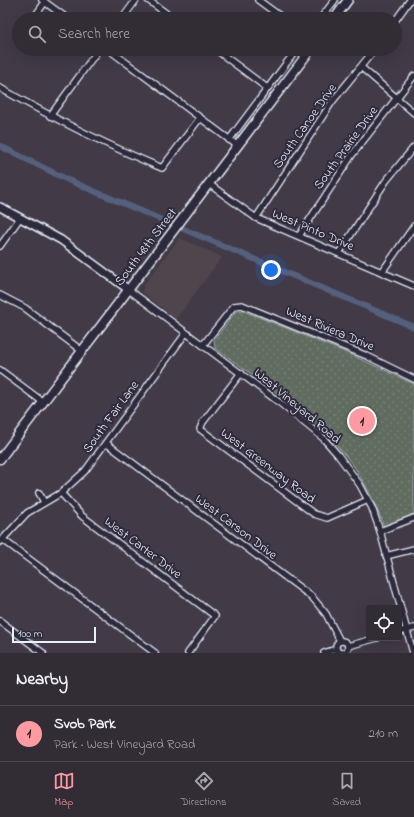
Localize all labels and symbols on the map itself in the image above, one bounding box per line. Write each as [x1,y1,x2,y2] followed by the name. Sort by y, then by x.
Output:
[269,80,342,172] street label: South Canoe Drive
[309,102,383,194] street label: South Prairie Drive
[110,204,182,290] street label: South 48th Street
[269,204,357,256] street label: West Pinto Drive
[261,260,281,280] your location
[283,302,377,356] street label: West Riviera Drive
[249,364,345,449] street label: West Vineyard Road
[78,377,144,457] street label: South Fair Lane
[349,406,375,436] pin: 1
[216,424,320,509] street label: West Greenway Road
[191,490,281,564] street label: West Carson Drive
[100,512,186,584] street label: West Carter Drive
[12,625,96,644] scale bar

